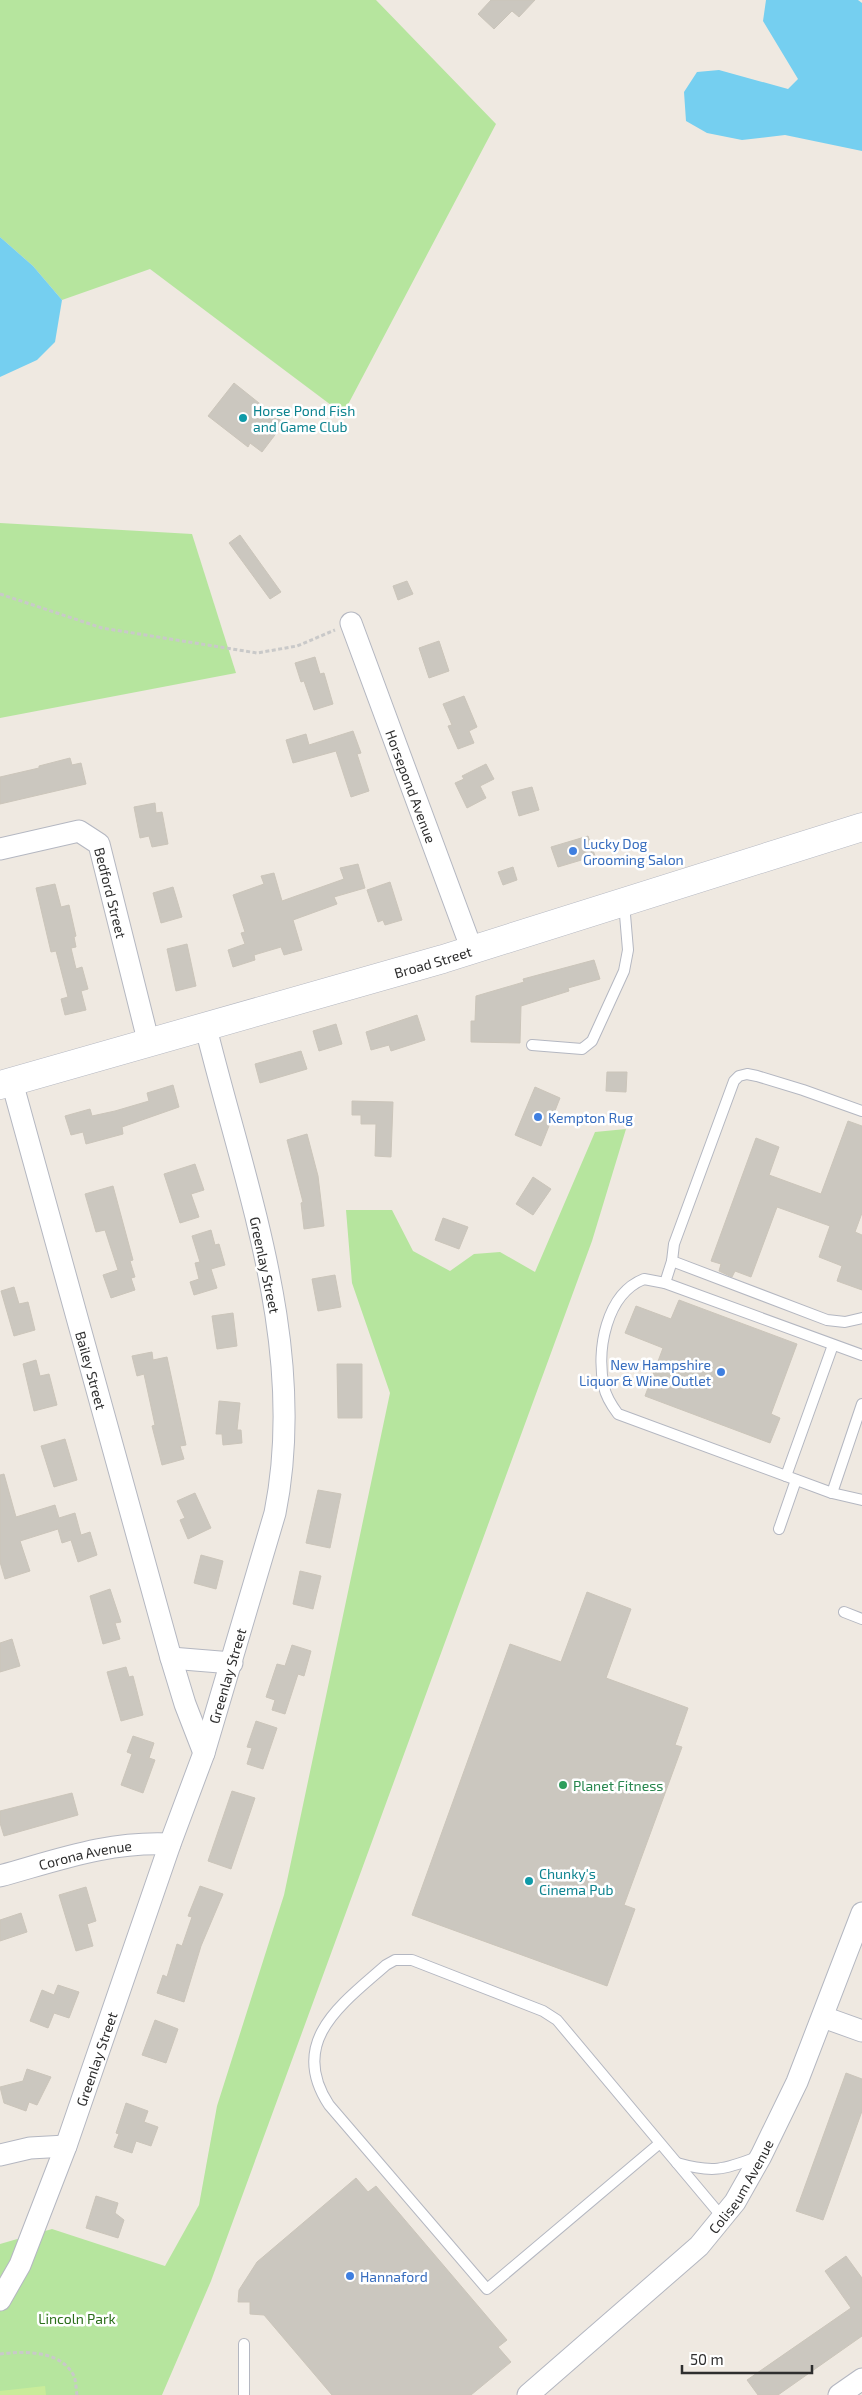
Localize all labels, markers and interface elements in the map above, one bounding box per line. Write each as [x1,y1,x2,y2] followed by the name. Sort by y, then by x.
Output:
[253,402,355,435] place label: Horse Pond Fish and Game Club
[237,412,249,424] marker: Horse Pond Fish and Game Club
[383,727,440,845] street label: Horsepond Avenue
[583,835,684,868] place label: Lucky Dog Grooming Salon
[92,845,131,940] street label: Bedford Street
[567,845,579,857] marker: Lucky Dog Grooming Salon
[392,942,474,981] street label: Broad Street
[548,1109,633,1126] place label: Kempton Rug
[532,1111,544,1123] marker: Kempton Rug
[246,1215,284,1315] street label: Greenlay Street
[73,1329,110,1411] street label: Bailey Street
[579,1356,711,1389] place label: New Hampshire Liquor & Wine Outlet
[715,1366,727,1378] marker: New Hampshire Liquor & Wine Outlet
[205,1626,249,1725] street label: Greenlay Street
[573,1777,663,1794] place label: Planet Fitness
[557,1779,569,1791] marker: Planet Fitness
[37,1836,133,1873] street label: Corona Avenue
[539,1865,613,1898] place label: Chunky's Cinema Pub
[523,1875,535,1887] marker: Chunky's Cinema Pub
[72,2010,120,2108] street label: Greenlay Street
[704,2136,776,2237] street label: Coliseum Avenue
[360,2268,428,2285] place label: Hannaford
[344,2270,356,2282] marker: Hannaford
[38,2310,116,2327] park label: Lincoln Park
[682,2342,812,2374] scale bar
[690,2350,724,2368] text: 50 m

